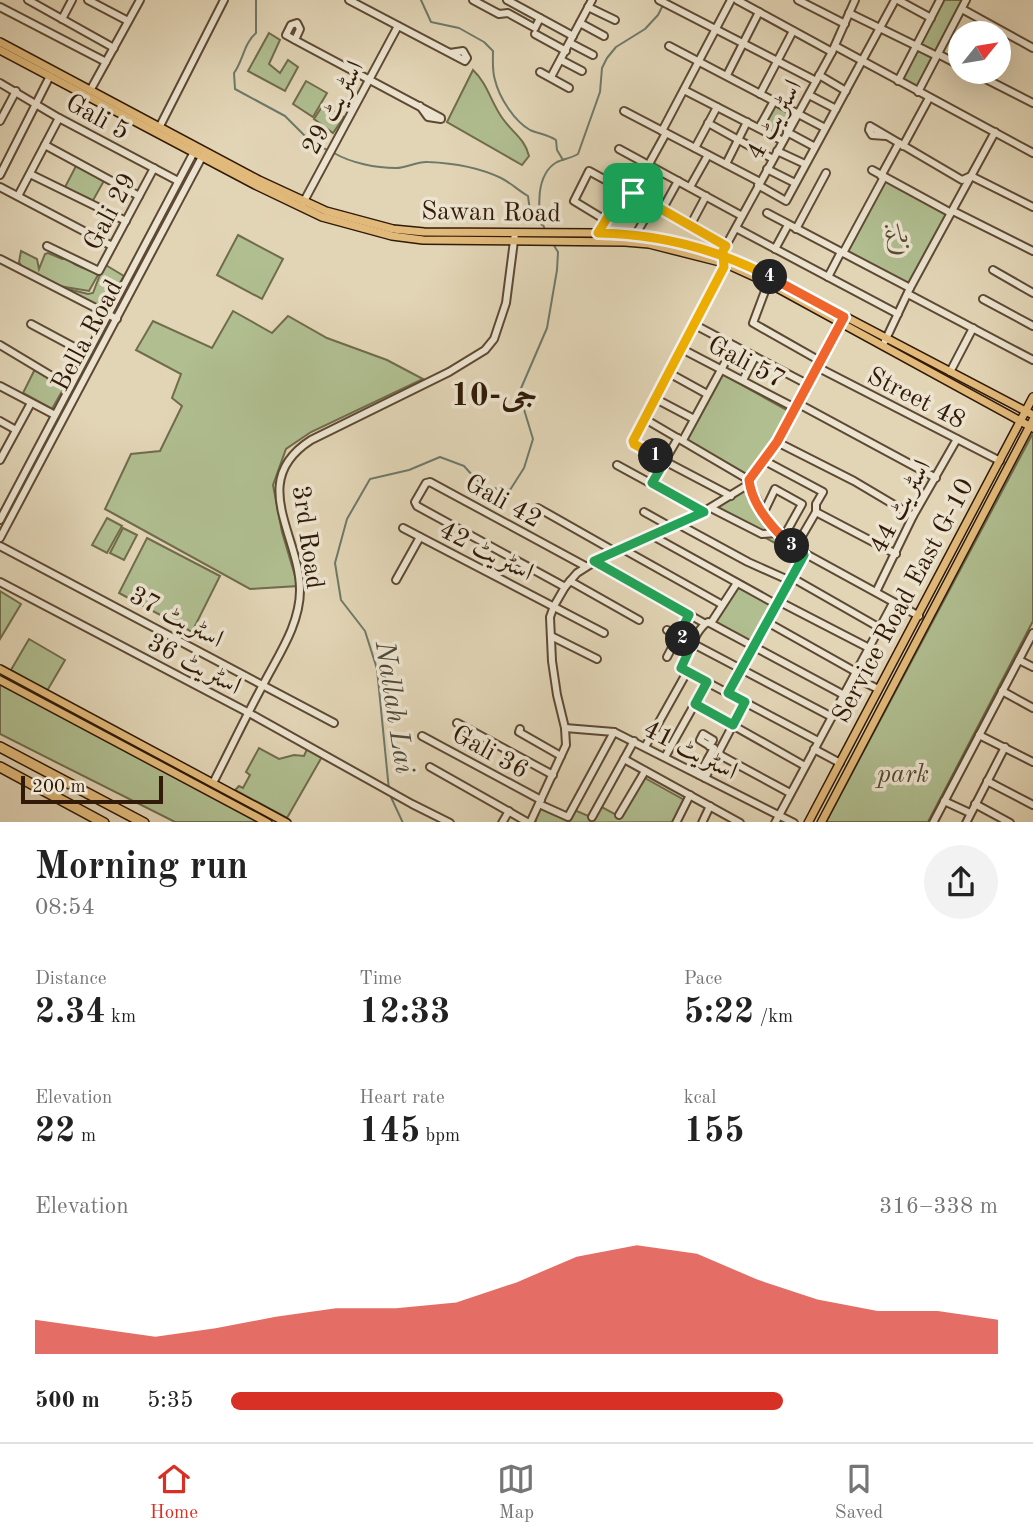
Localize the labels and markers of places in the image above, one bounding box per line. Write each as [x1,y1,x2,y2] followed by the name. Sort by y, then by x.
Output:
[603,163,663,223] pin
[752,260,788,294] pin: 4
[638,438,674,474] pin: 1
[774,528,810,564] pin: 3
[666,622,700,656] pin: 2

